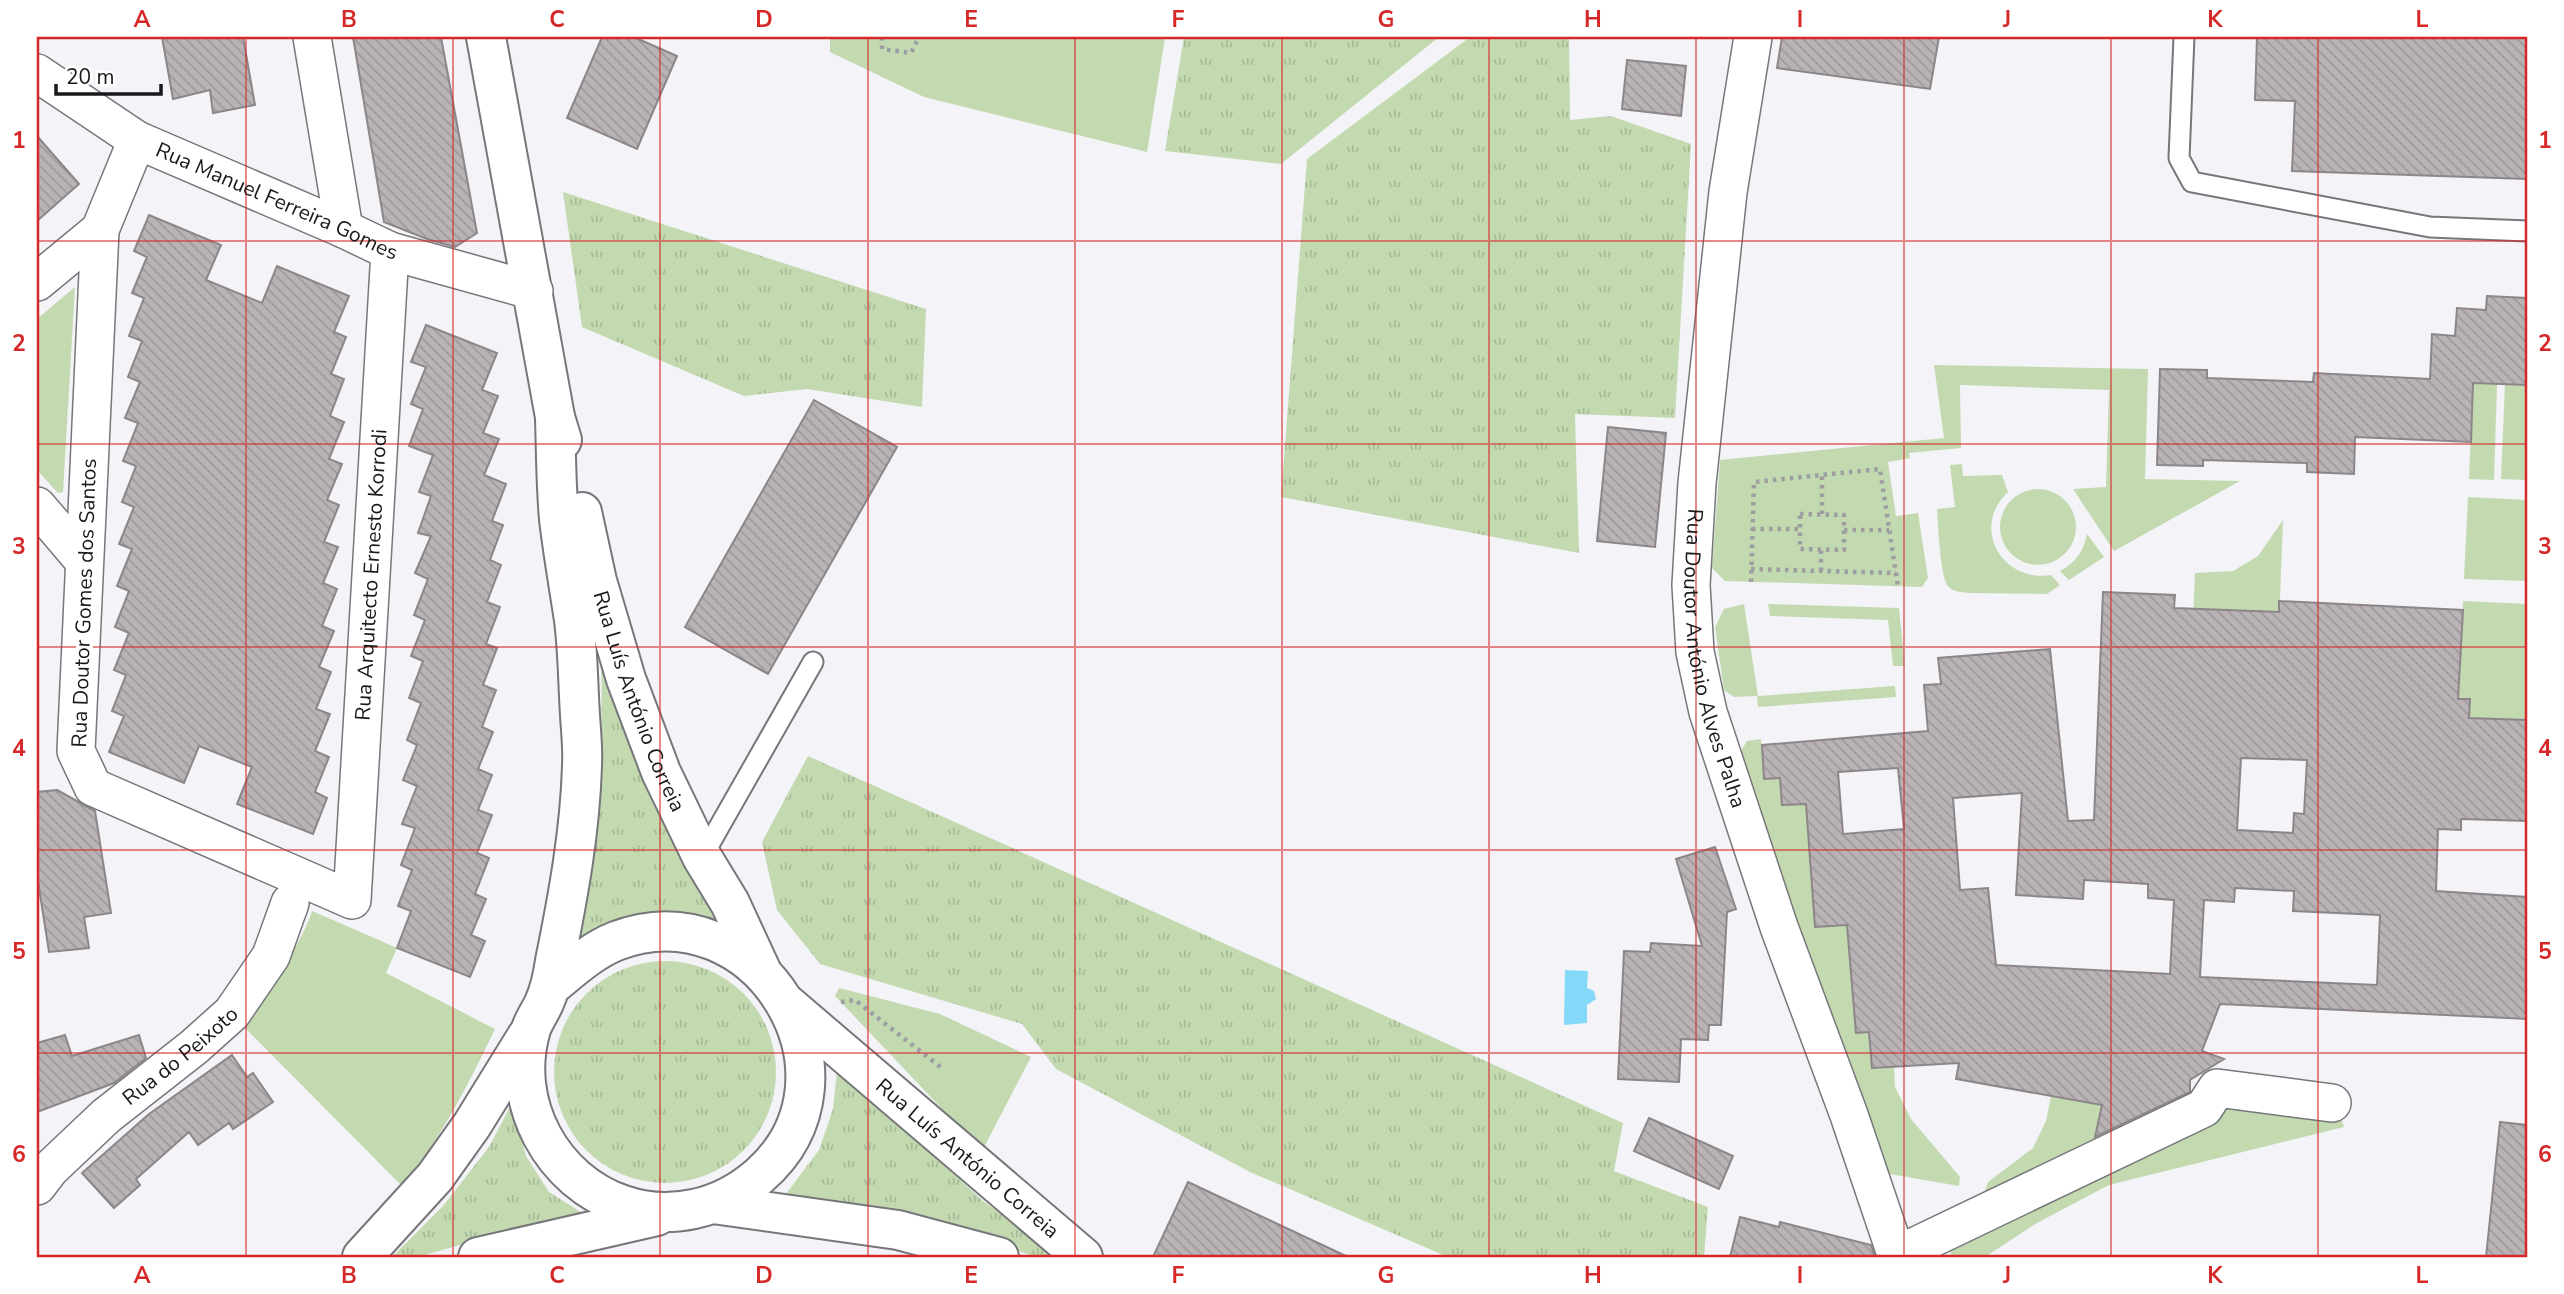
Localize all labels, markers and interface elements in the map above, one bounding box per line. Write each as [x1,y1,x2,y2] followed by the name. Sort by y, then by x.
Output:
[133,4,151,35] text: A
[341,4,357,35] text: B
[549,4,565,35] text: C
[755,4,773,35] text: D
[964,4,978,35] text: E
[1172,4,1185,35] text: F
[1378,4,1394,35] text: G
[1584,4,1602,35] text: H
[1797,4,1803,35] text: I
[2002,4,2011,35] text: J
[2207,4,2223,35] text: K
[2416,4,2429,35] text: L
[56,52,161,96] scale bar
[66,63,115,91] text: 20 m
[12,125,26,156] text: 1
[2538,125,2552,156] text: 1
[152,136,401,266] street label: Rua Manuel Ferreira Gomes
[12,328,26,359] text: 2
[2538,328,2552,359] text: 2
[349,428,394,721] street label: Rua Arquitecto Ernesto Korrodi
[65,458,103,748] street label: Rua Doutor Gomes dos Santos
[1677,508,1753,812] street label: Rua Doutor António Alves Palha
[12,531,26,562] text: 3
[2538,531,2552,562] text: 3
[587,587,692,816] street label: Rua Luís António Correia
[12,733,26,764] text: 4
[2538,733,2552,764] text: 4
[12,936,26,967] text: 5
[2538,936,2552,967] text: 5
[117,1000,244,1112] street label: Rua do Peixoto
[870,1072,1065,1245] street label: Rua Luís António Correia
[12,1139,26,1170] text: 6
[2538,1139,2552,1170] text: 6
[133,1260,151,1291] text: A
[341,1260,357,1291] text: B
[549,1260,565,1291] text: C
[755,1260,773,1291] text: D
[964,1260,978,1291] text: E
[1172,1260,1185,1291] text: F
[1378,1260,1394,1291] text: G
[1584,1260,1602,1291] text: H
[1797,1260,1803,1291] text: I
[2002,1260,2011,1291] text: J
[2207,1260,2223,1291] text: K
[2416,1260,2429,1291] text: L

